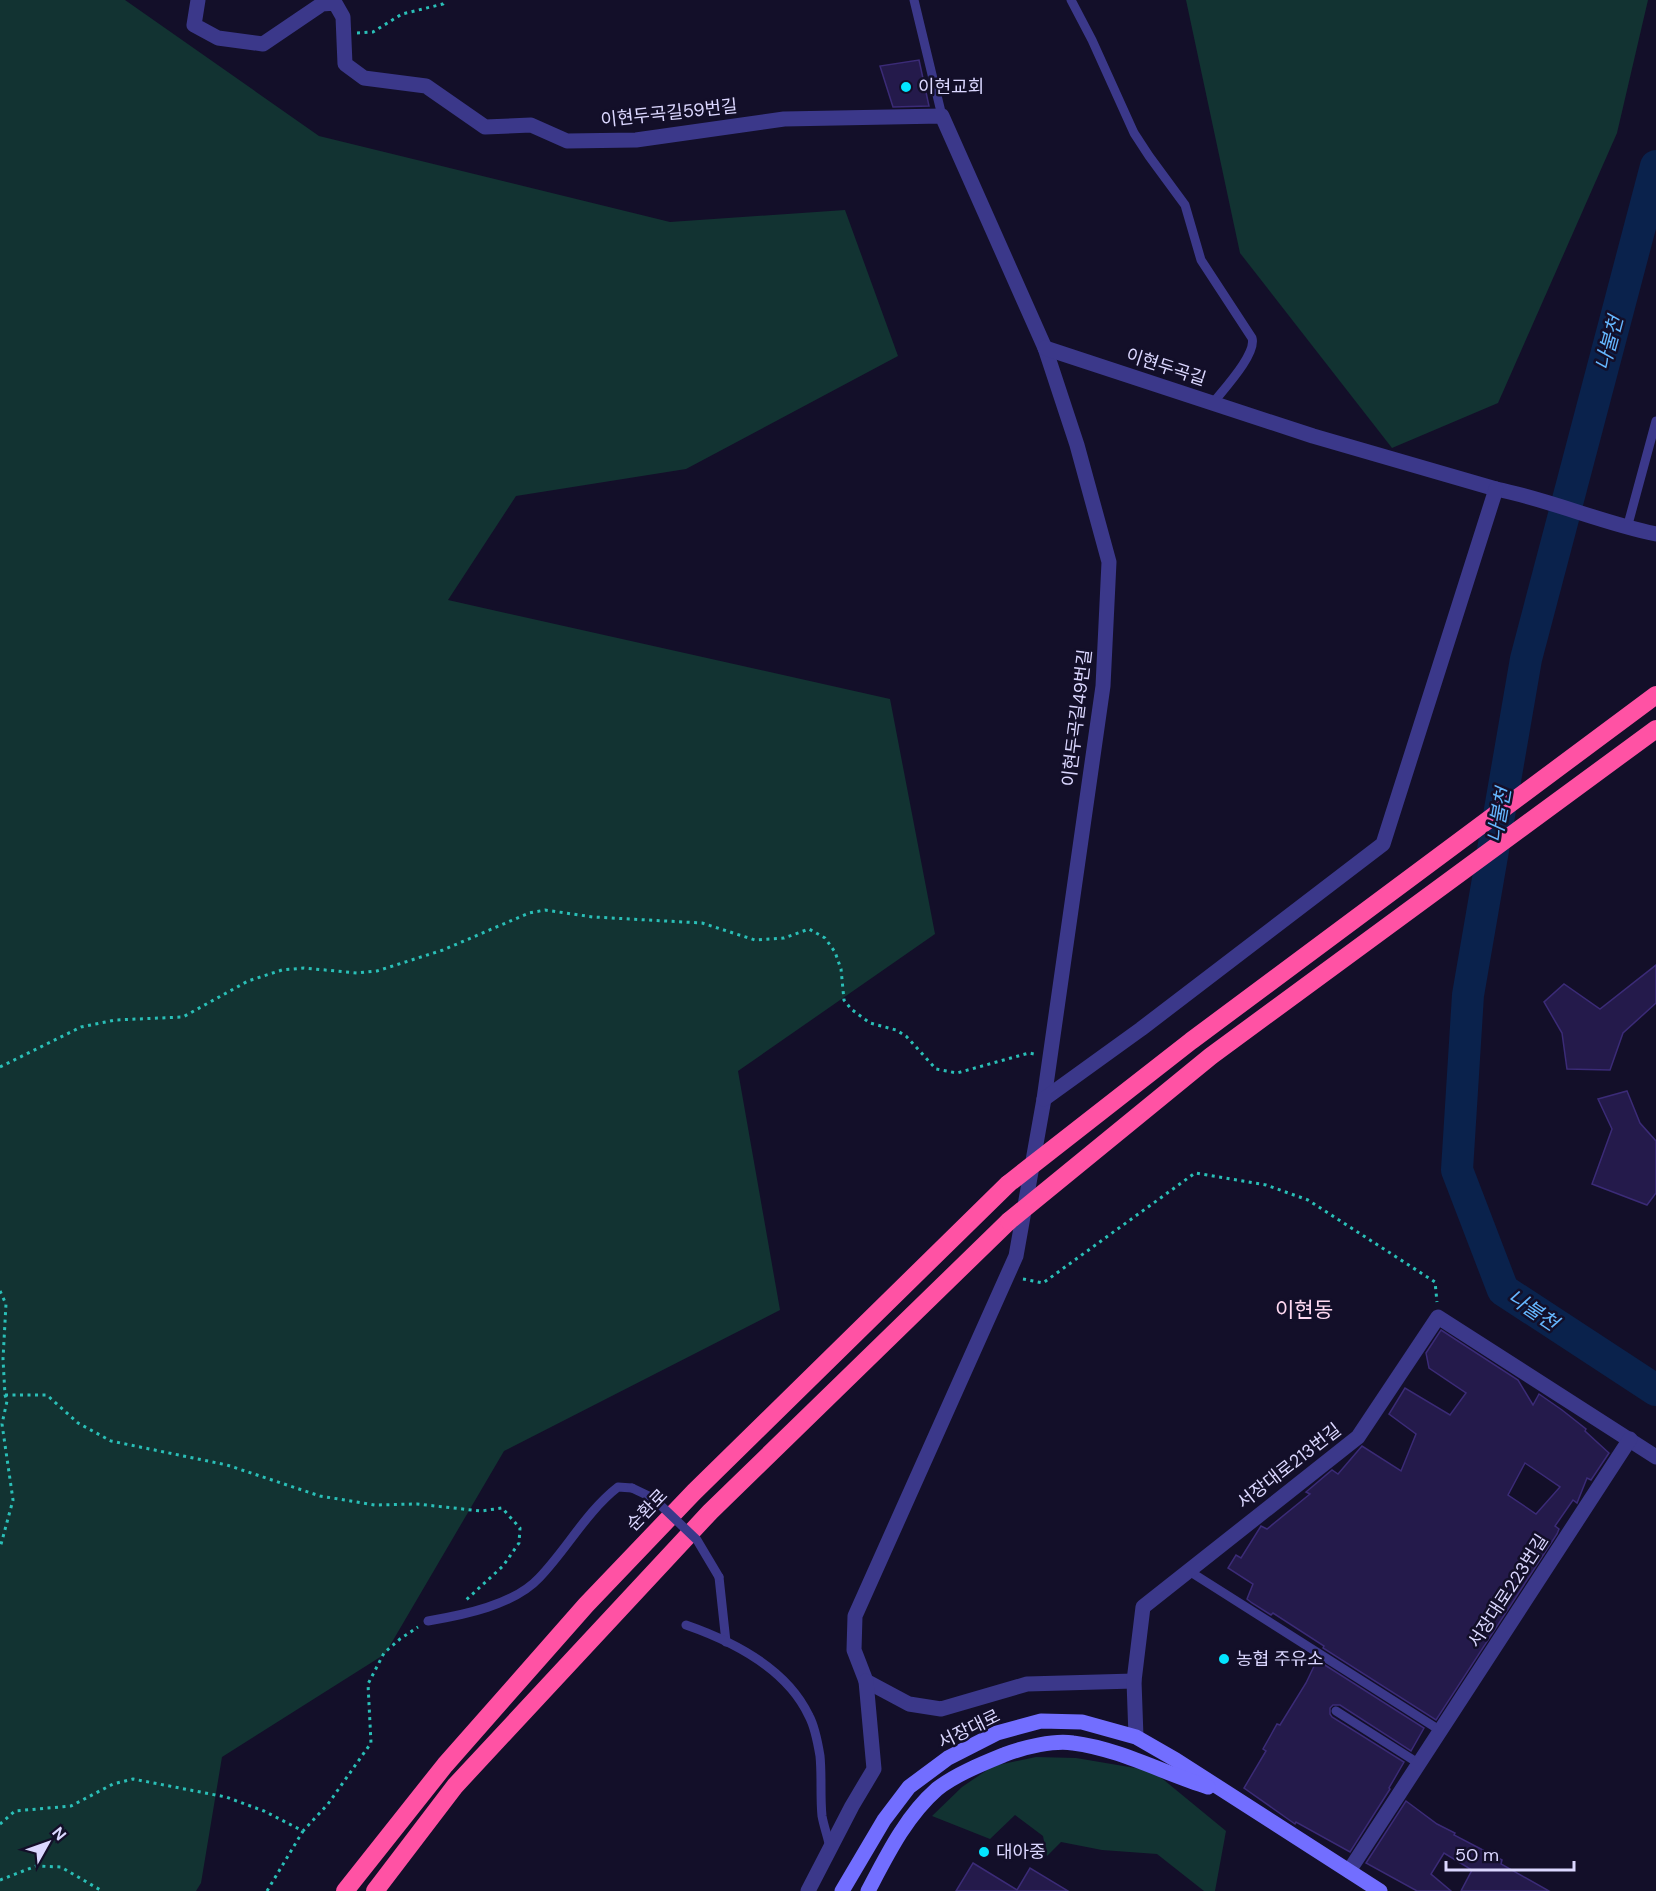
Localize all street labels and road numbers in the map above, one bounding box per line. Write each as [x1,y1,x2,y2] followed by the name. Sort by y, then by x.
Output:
[599,94,739,132] street label: 이현두곡길59번길
[1123,343,1209,391] street label: 이현두곡길
[1057,648,1097,788] street label: 이현두곡길49번길
[1232,1418,1346,1514] street label: 서장대로213번길
[621,1484,673,1536] street label: 순환로
[1462,1530,1554,1652] street label: 서장대로223번길
[934,1704,1004,1754] street label: 서장대로

